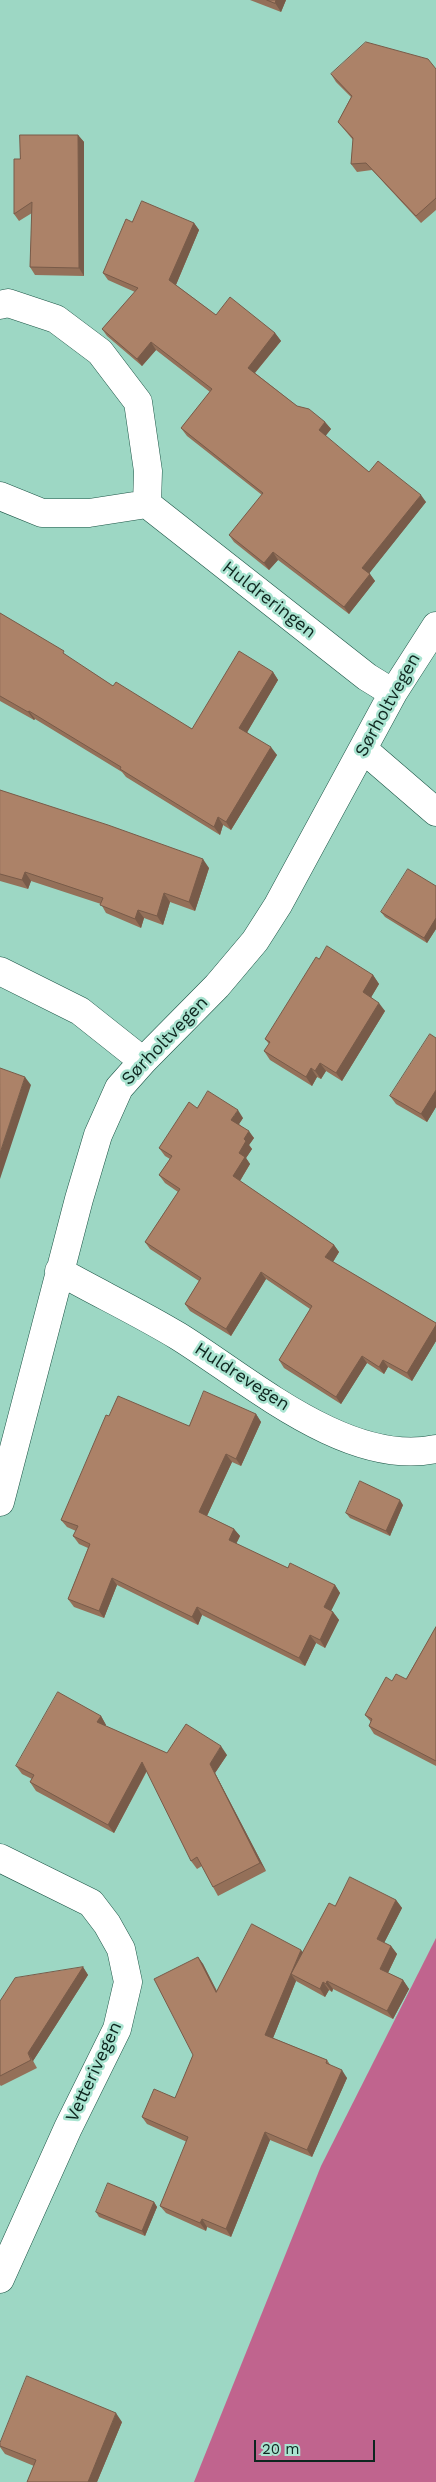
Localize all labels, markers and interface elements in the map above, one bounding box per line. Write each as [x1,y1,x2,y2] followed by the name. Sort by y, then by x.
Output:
[218,557,320,643] street label: Huldreringen
[351,649,425,761] street label: Sørholtvegen
[117,992,213,1090] street label: Sørholtvegen
[190,1338,294,1416] street label: Huldrevegen
[61,2018,127,2126] street label: Vetterivegen
[256,2430,377,2462] scale bar
[262,2440,300,2458] text: 20 m

